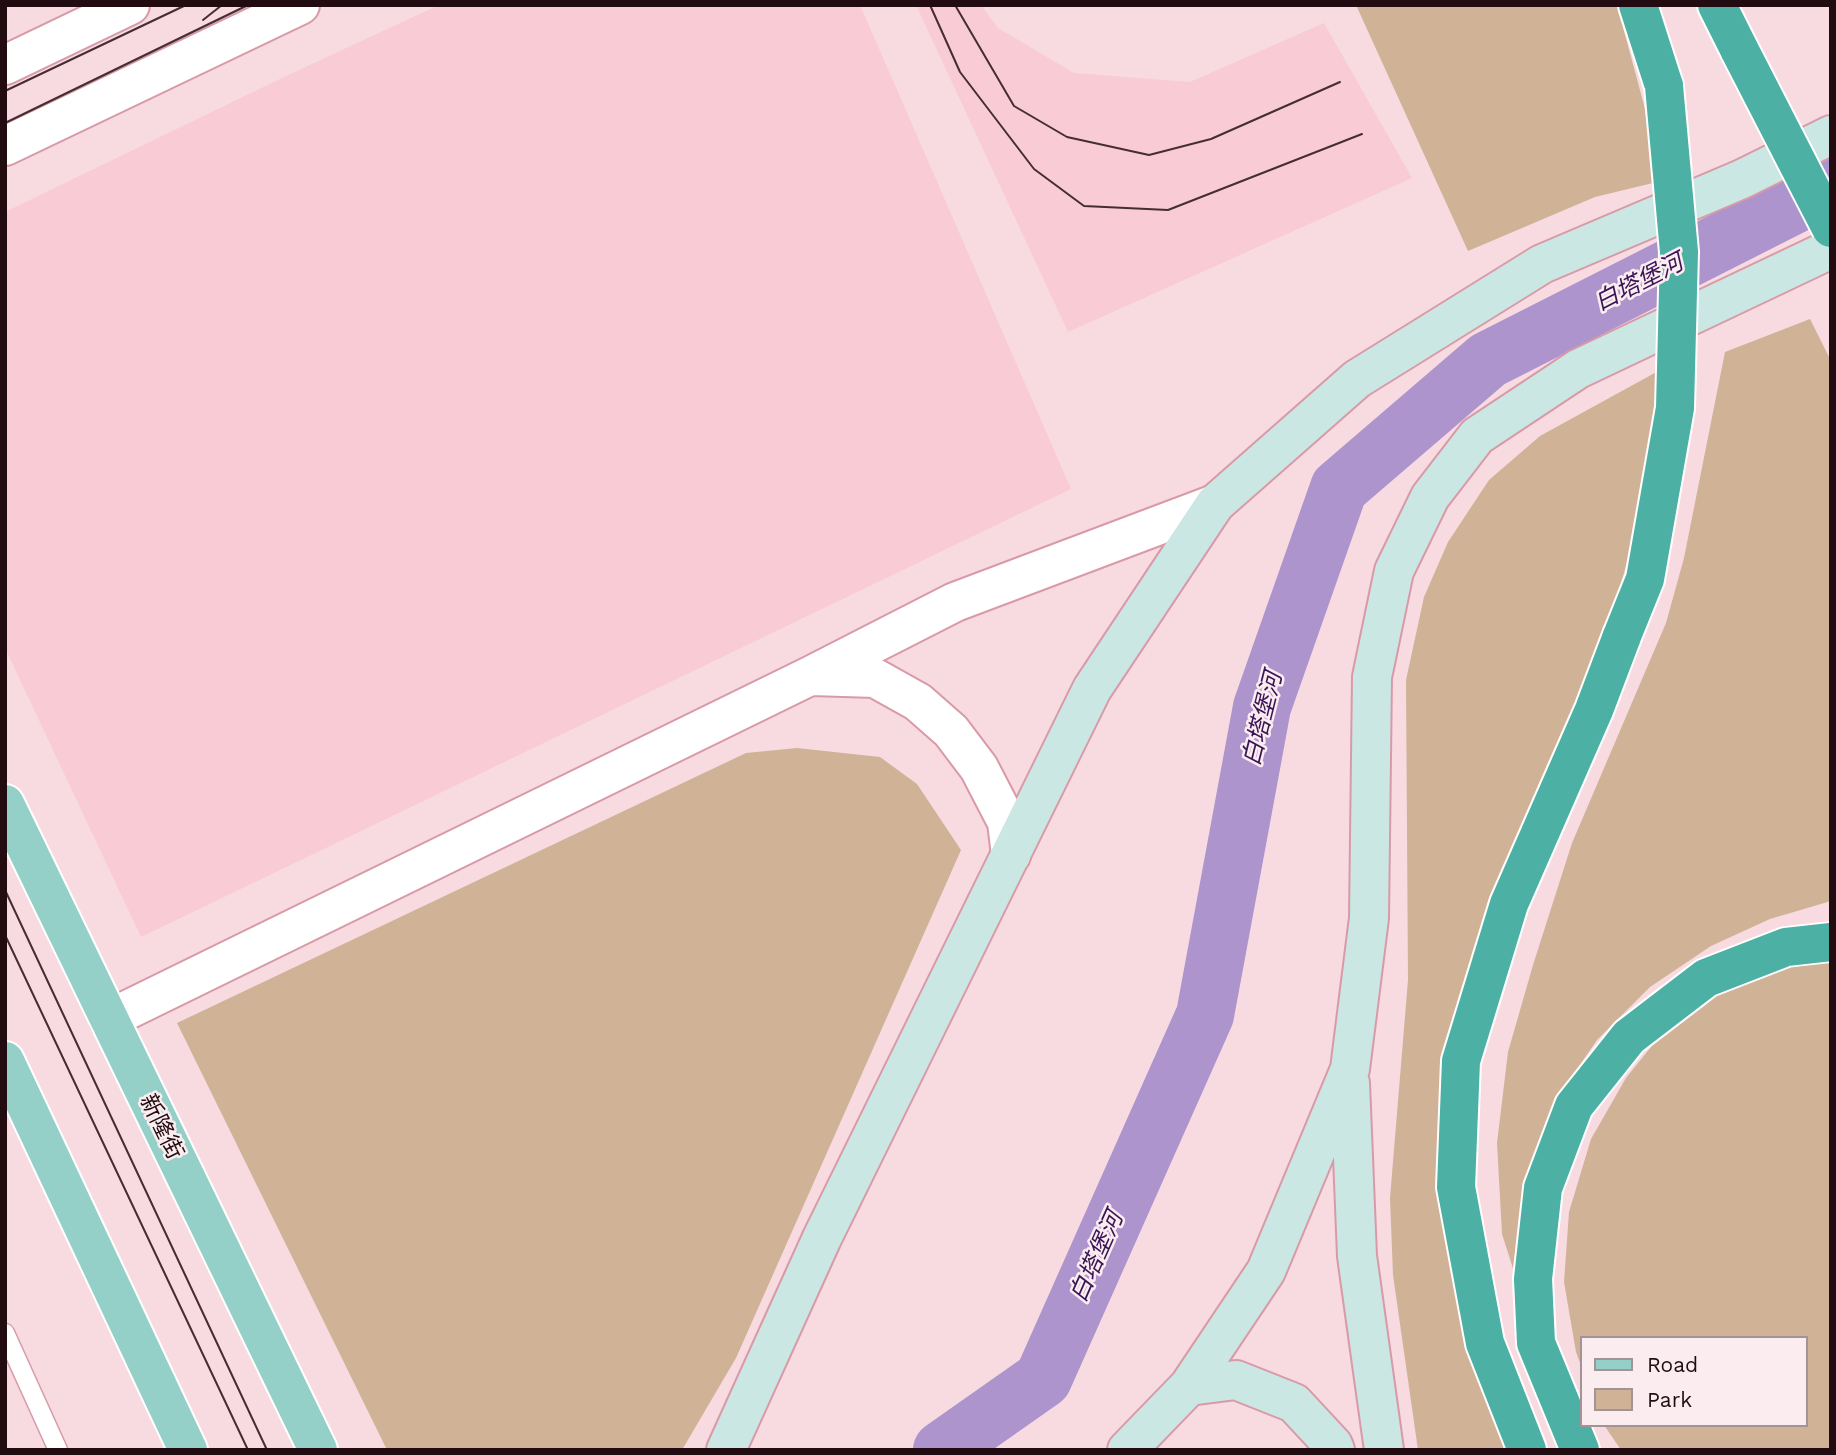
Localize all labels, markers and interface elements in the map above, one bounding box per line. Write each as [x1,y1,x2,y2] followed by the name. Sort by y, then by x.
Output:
[1590,248,1688,318] water label: 白塔堡河
[1237,669,1289,769] water label: 白塔堡河
[133,1090,189,1164] street label: 新隆街
[1064,1207,1130,1307] water label: 白塔堡河
[1580,1336,1808,1427] legend
[1647,1352,1698,1377] text: Road
[1647,1387,1692,1412] text: Park

